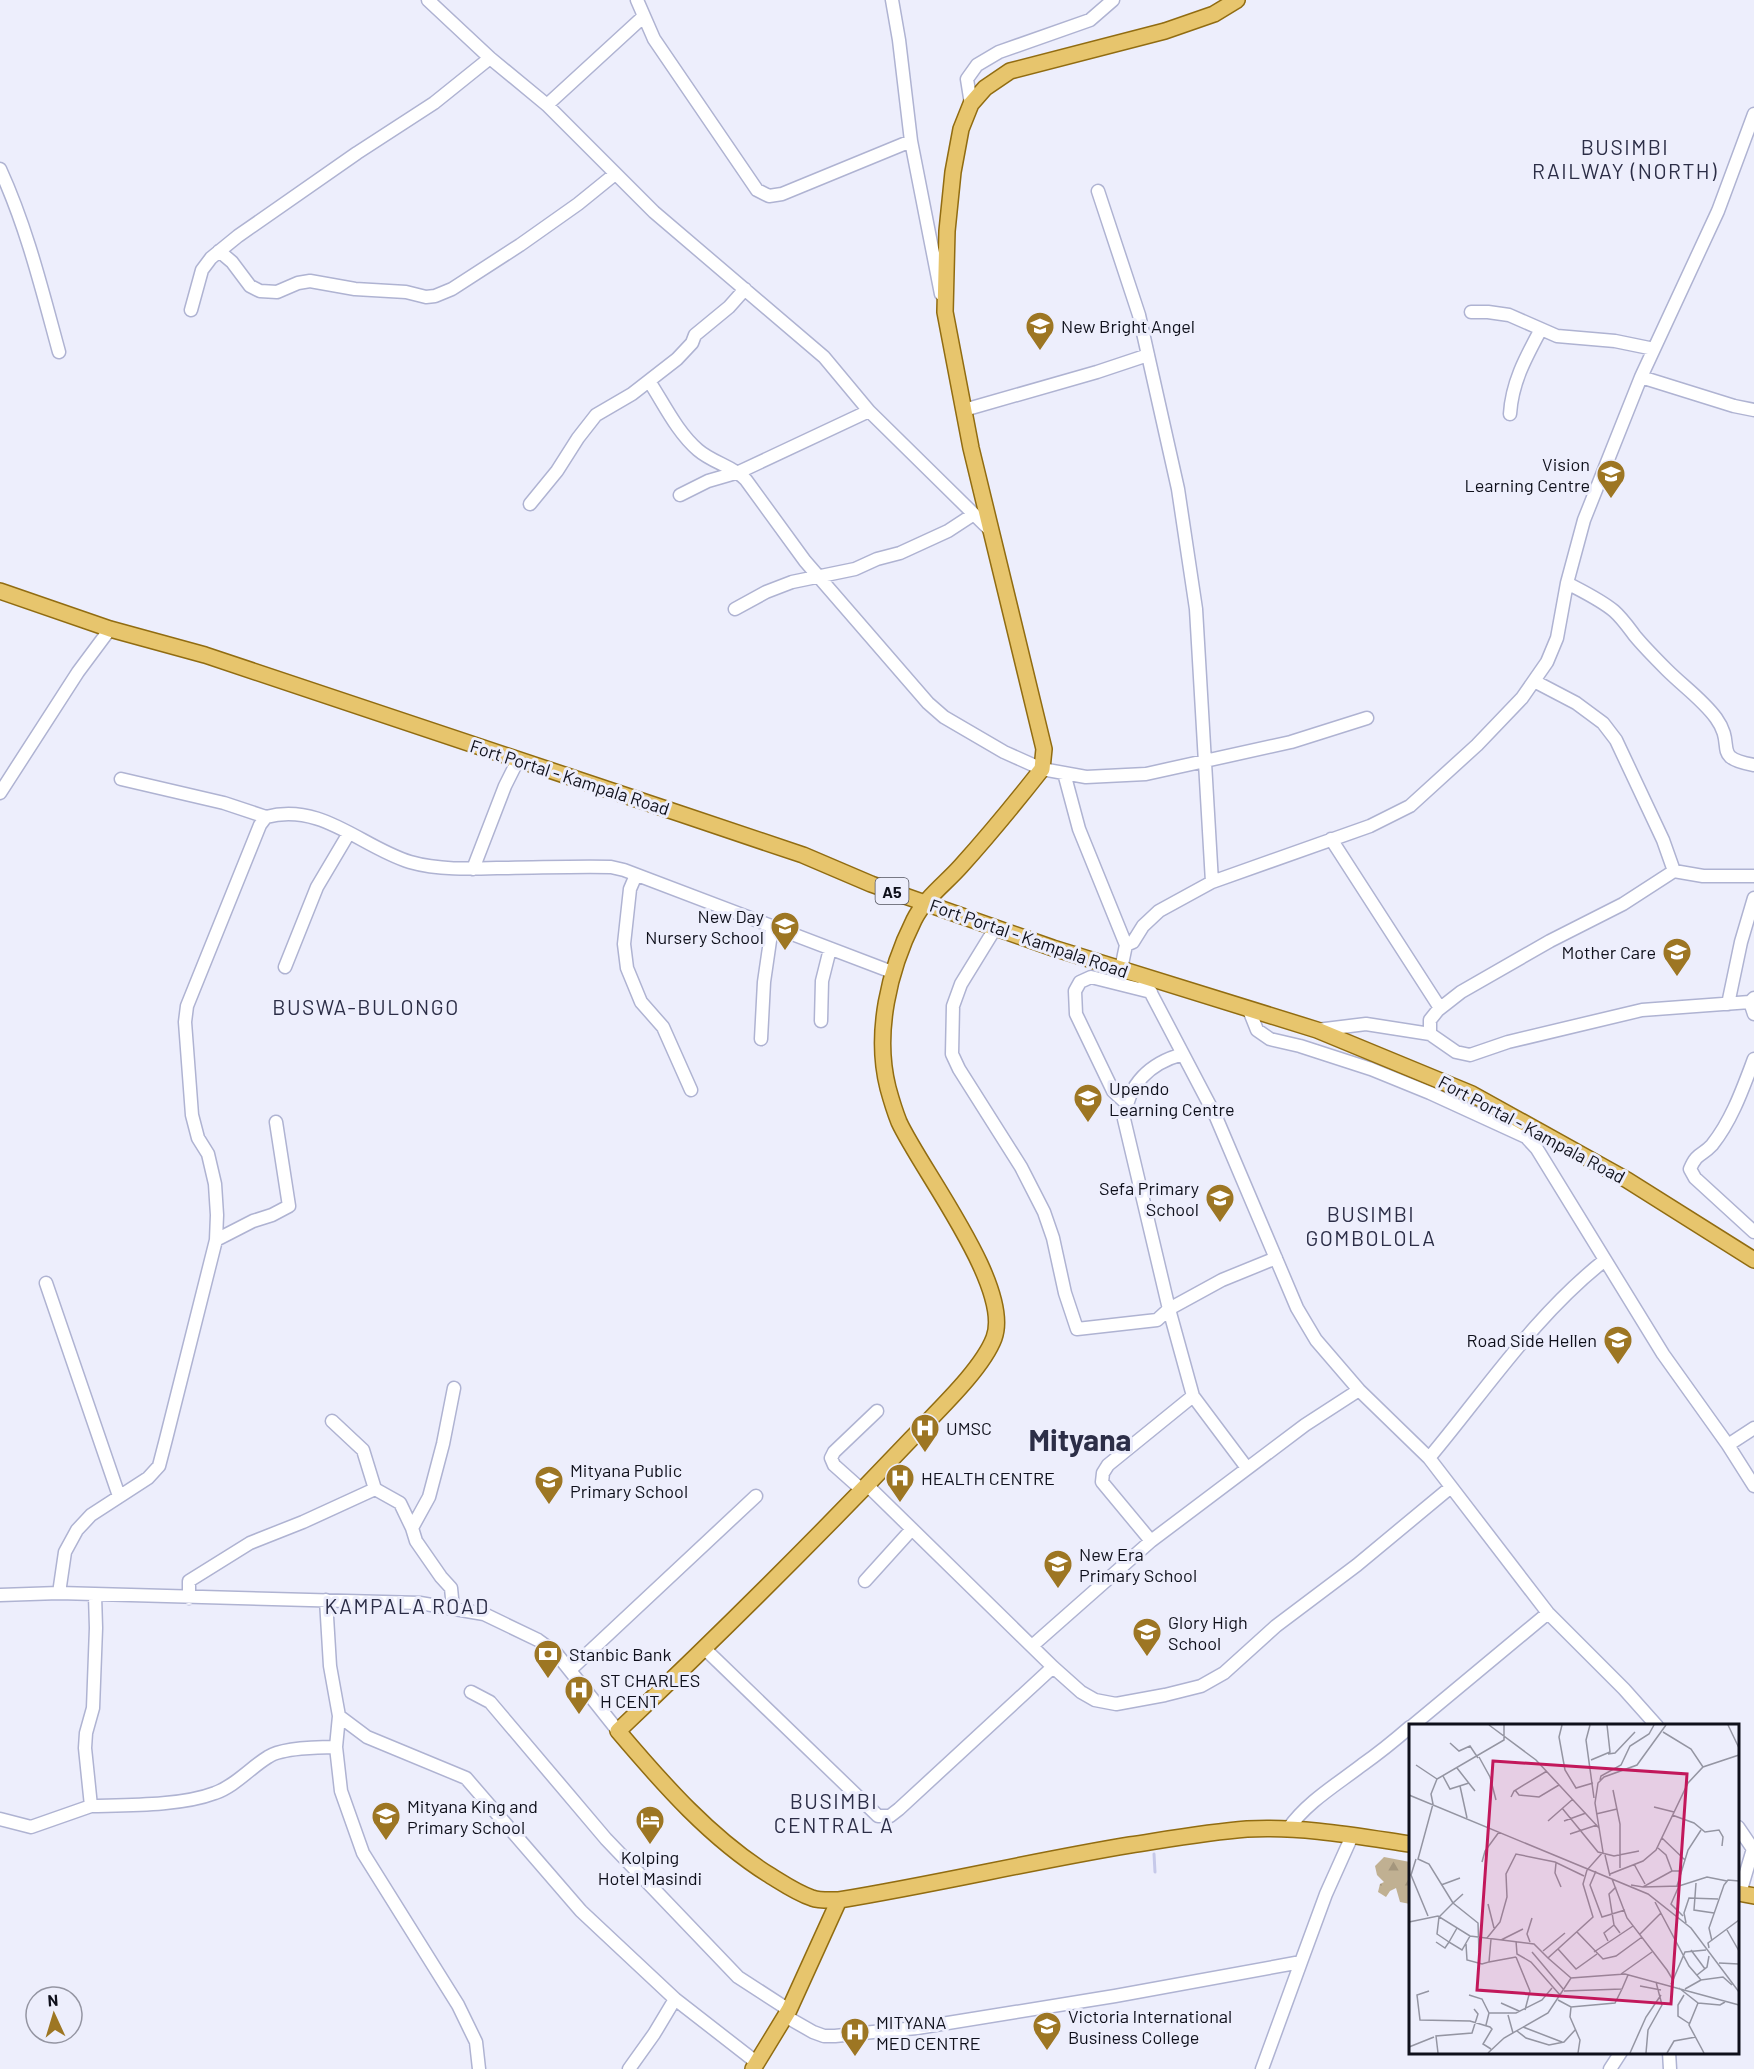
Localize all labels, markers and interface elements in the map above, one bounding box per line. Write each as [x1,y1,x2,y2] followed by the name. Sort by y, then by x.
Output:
[1532,134,1718,183] district label: BUSIMBI RAILWAY (NORTH)
[1024,310,1056,352] school or university icon: New Bright Angel
[1061,315,1195,337] place label: New Bright Angel
[1464,453,1590,496] place label: Vision Learning Centre
[1595,458,1627,500] school or university icon: Vision Learning Centre
[468,734,672,820] street label: Fort Portal - Kampala Road
[876,878,908,904] road number: A5
[927,894,1131,982] street label: Fort Portal - Kampala Road
[645,905,764,948] place label: New Day Nursery School
[769,910,801,952] school or university icon: New Day Nursery School
[1661,936,1693,978] school or university icon: Mother Care
[1562,941,1656,963] place label: Mother Care
[272,994,460,1019] district label: BUSWA-BULONGO
[1435,1070,1629,1188] street label: Fort Portal - Kampala Road
[1109,1077,1235,1120] place label: Upendo Learning Centre
[1072,1082,1104,1124] school or university icon: Upendo Learning Centre
[1099,1177,1199,1220] place label: Sefa Primary School
[1204,1182,1236,1224] school or university icon: Sefa Primary School
[1305,1201,1437,1250] district label: BUSIMBI GOMBOLOLA
[1602,1324,1634,1366] school or university icon: Road Side Hellen
[1467,1329,1597,1351] place label: Road Side Hellen
[909,1412,941,1454] hospital icon: UMSC
[946,1417,992,1439] place label: UMSC
[1029,1421,1131,1457] district label: Mityana
[570,1459,688,1502] place label: Mityana Public Primary School
[884,1462,916,1504] hospital icon: HEALTH CENTRE
[533,1464,565,1506] school or university icon: Mityana Public Primary School
[921,1467,1055,1489] place label: HEALTH CENTRE
[1079,1543,1197,1586] place label: New Era Primary School
[1042,1548,1074,1590] school or university icon: New Era Primary School
[324,1593,490,1618] district label: KAMPALA ROAD
[1168,1611,1248,1654] place label: Glory High School
[1131,1616,1163,1658] school or university icon: Glory High School
[532,1638,564,1680] bank icon: Stanbic Bank
[569,1643,671,1665] place label: Stanbic Bank
[600,1669,700,1712] place label: ST CHARLES H CENT
[563,1674,595,1716] hospital icon: ST CHARLES H CENT
[1409,1724,1739,2054] inset map
[774,1788,894,1837] district label: BUSIMBI CENTRAL A
[407,1795,538,1838] place label: Mityana King and Primary School
[370,1800,402,1842] school or university icon: Mityana King and Primary School
[634,1804,666,1846] hotel icon: Kolping Hotel Masindi
[598,1846,702,1889] place label: Kolping Hotel Masindi
[24,1985,84,2045] north arrow
[47,1990,59,2009] text: N
[1068,2005,1232,2048] place label: Victoria International Business College
[1031,2010,1063,2052] school or university icon: Victoria International Business College
[876,2011,981,2054] place label: MITYANA MED CENTRE
[839,2016,871,2058] hospital icon: MITYANA MED CENTRE

